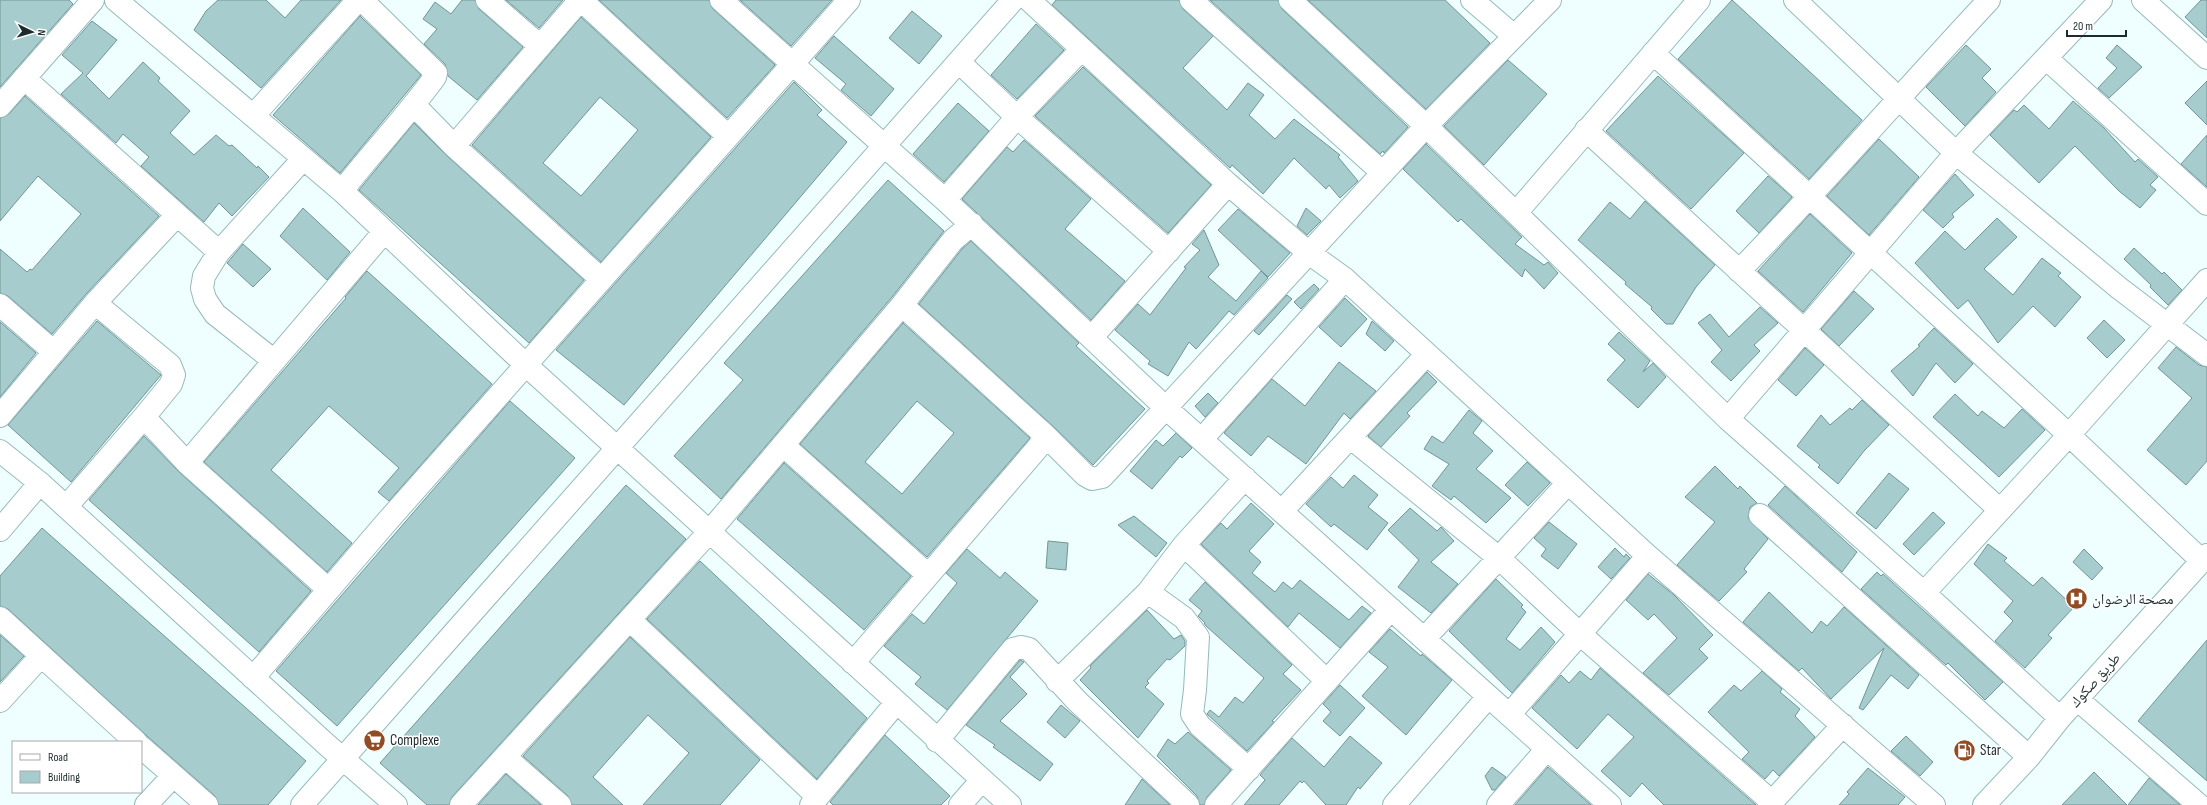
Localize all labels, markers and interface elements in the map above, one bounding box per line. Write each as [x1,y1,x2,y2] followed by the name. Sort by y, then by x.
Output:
[12,12,52,52] north arrow
[2067,12,2126,38] scale bar
[2073,19,2093,34] text: 20 m
[35,29,48,36] text: N
[2064,586,2090,612] hospital icon: مصحة الرضوان
[2092,590,2174,609] place label: مصحة الرضوان
[2066,649,2125,712] street label: طريق صكوك
[361,727,387,753] supermarket icon: Complexe
[390,731,439,750] place label: Complexe
[1952,737,1978,763] fuel station icon: Star
[12,741,142,793] legend
[1980,741,2002,760] place label: Star
[48,750,68,765] text: Road
[48,770,80,785] text: Building

